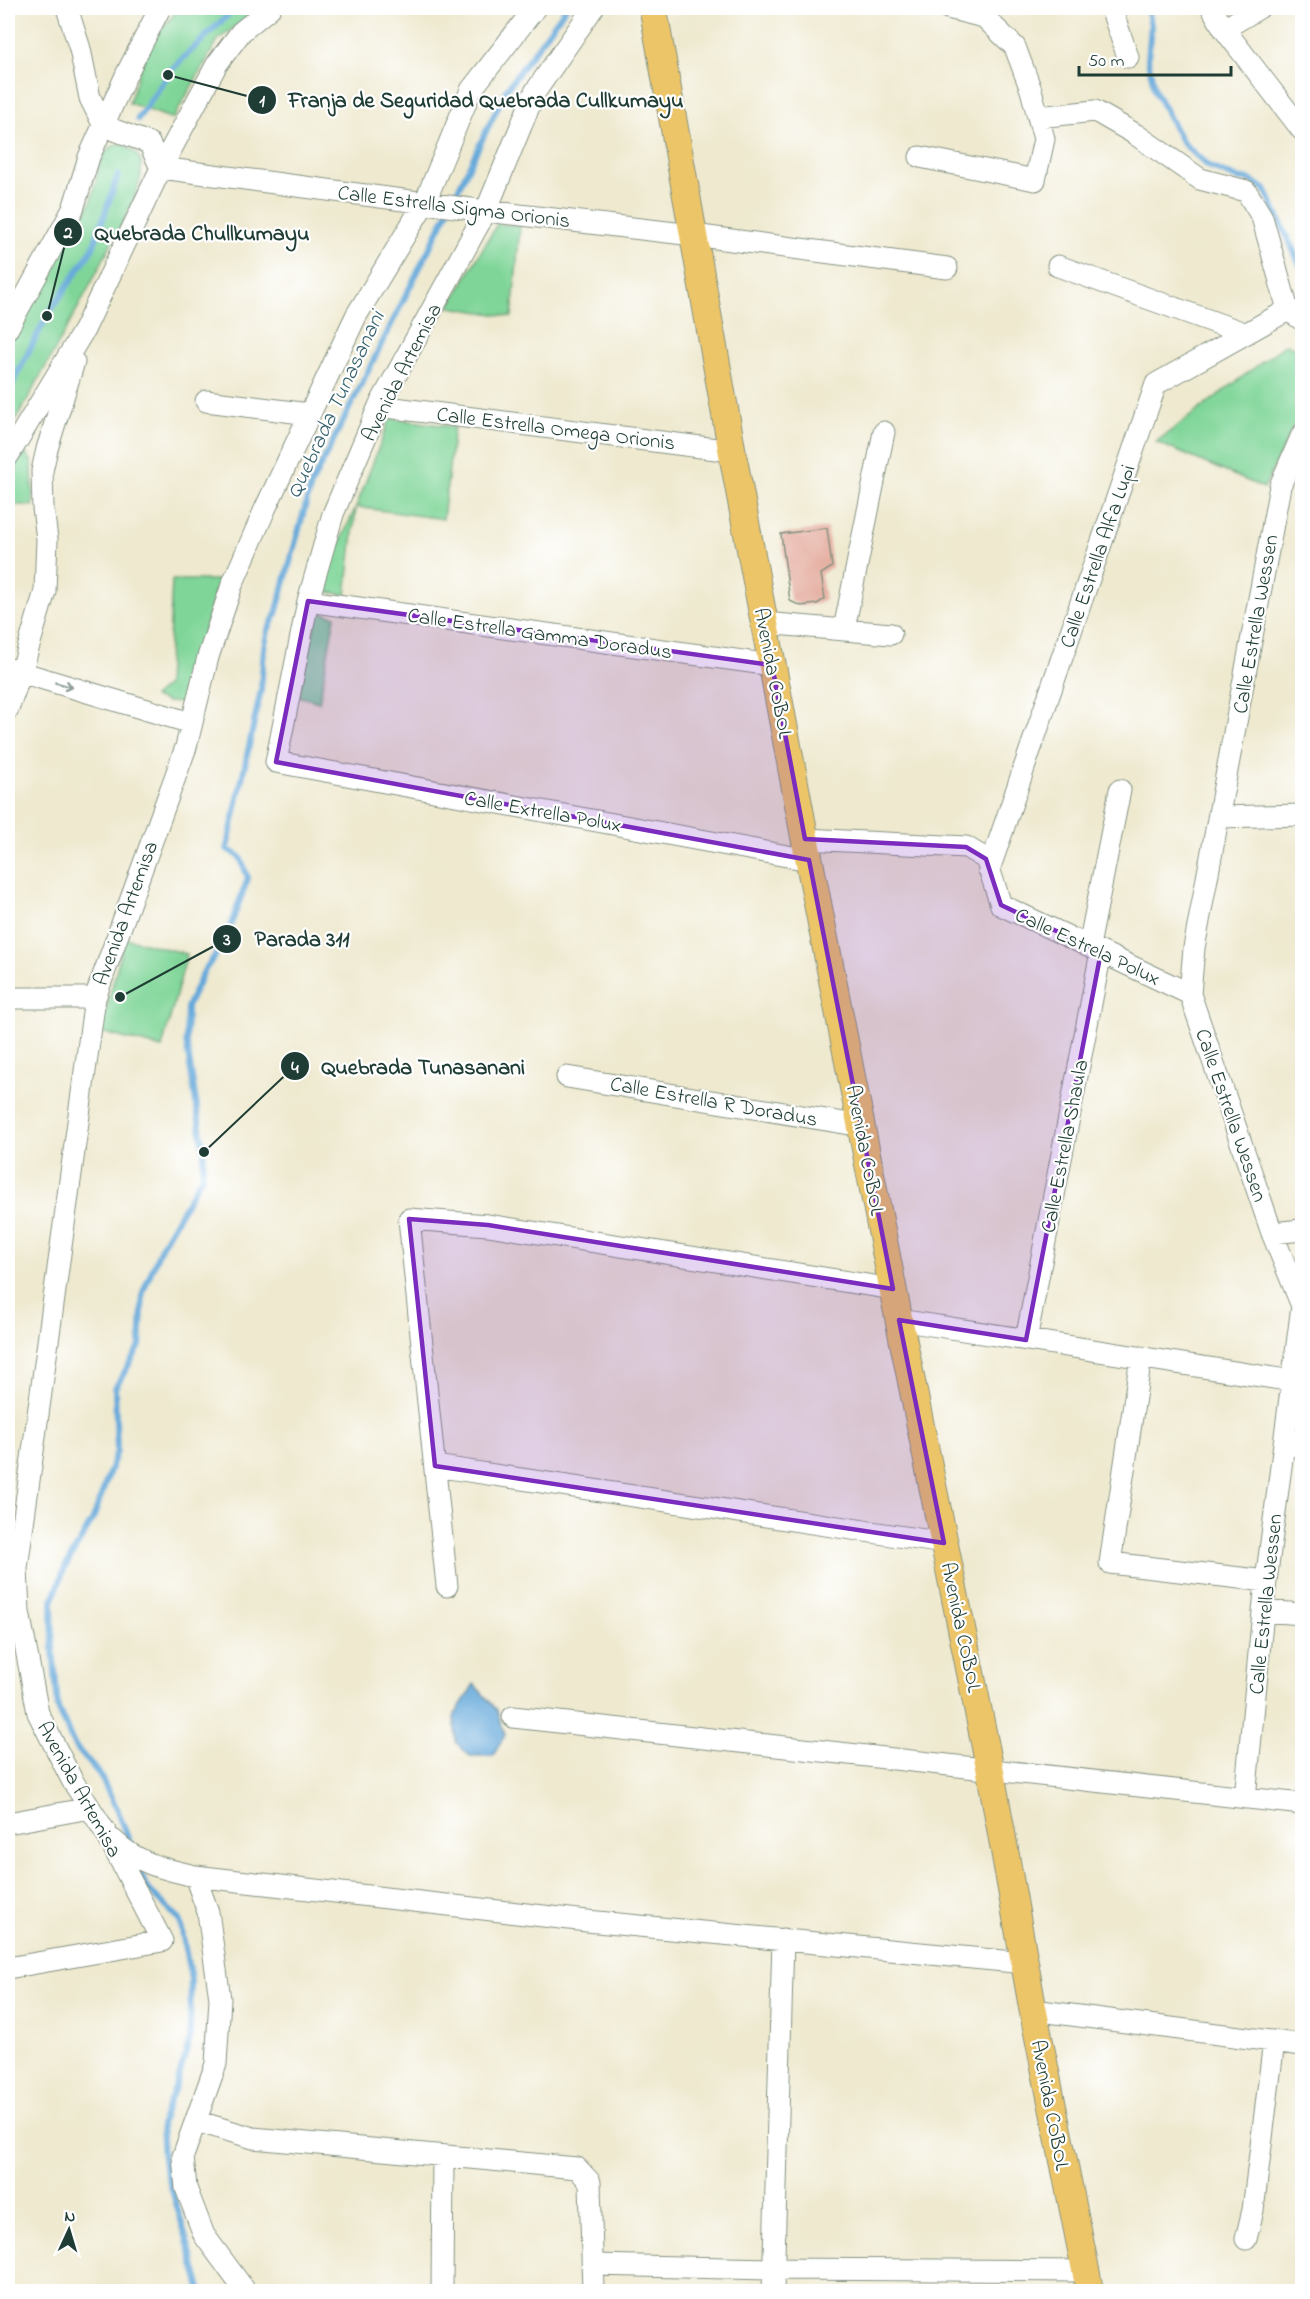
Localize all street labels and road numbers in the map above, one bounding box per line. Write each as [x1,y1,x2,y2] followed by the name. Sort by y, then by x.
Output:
[336,179,572,239] street label: Calle Estrella Sigma Orionis
[355,299,451,447] street label: Avenida Artemisa
[435,400,677,461] street label: Calle Estrella Omega Orionis
[1053,461,1144,652] street label: Calle Estrella Alfa Lupi
[1226,532,1287,716] street label: Calle Estrella Wessen
[405,602,674,668] street label: Calle Estrella Gamma Doradus
[745,605,799,742] street label: Avenida COBOL
[462,784,624,842] street label: Calle Extrella Polux
[87,837,167,990] street label: Avenida Artemisa
[1010,901,1165,995] street label: Calle Estrela Polux
[1186,1025,1274,1206] street label: Calle Estrella Wessen
[1034,1057,1098,1236] street label: Calle Estrella Shaula
[608,1070,820,1136] street label: Calle Estrella R Doradus
[837,1082,891,1219] street label: Avenida COBOL
[1243,1512,1291,1696] street label: Calle Estrella Wessen
[932,1559,989,1696] street label: Avenida COBOL
[28,1716,128,1864] street label: Avenida Artemisa
[1022,2037,1076,2174] street label: Avenida COBOL

